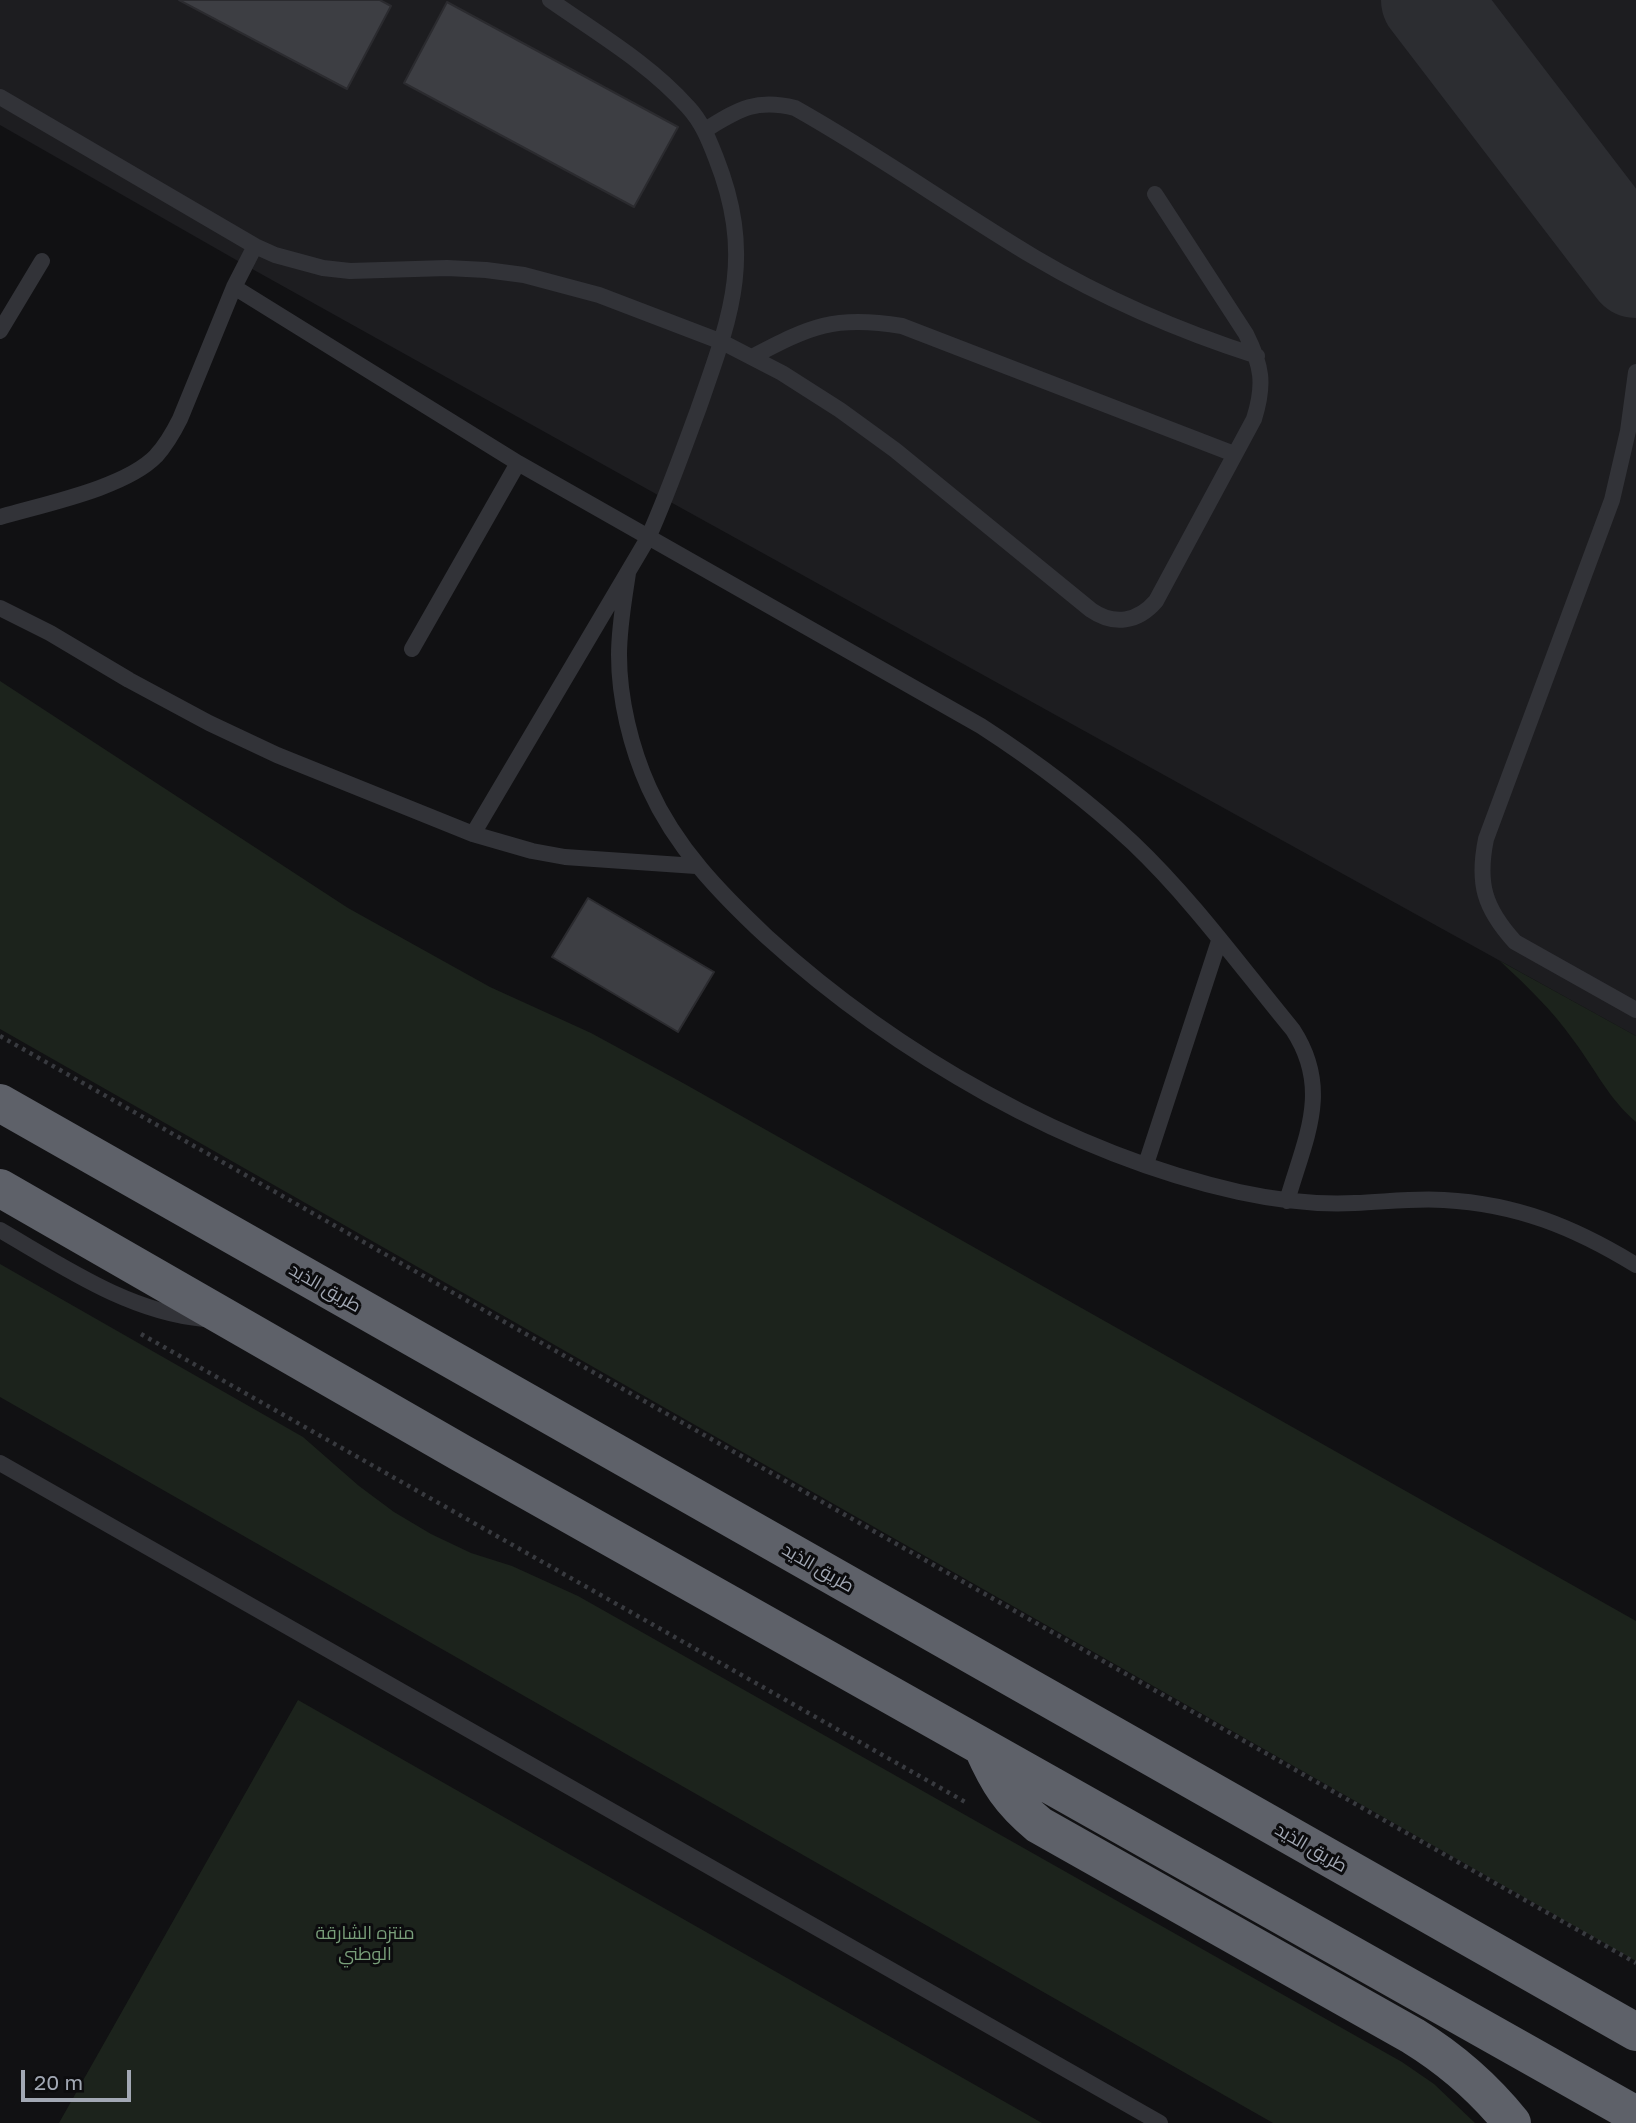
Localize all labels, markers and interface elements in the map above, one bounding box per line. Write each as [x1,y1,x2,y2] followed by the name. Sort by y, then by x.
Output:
[285,1259,365,1317] street label: طريق الذيد
[778,1539,858,1597] street label: طريق الذيد
[1271,1819,1351,1877] street label: طريق الذيد
[315,1922,415,1965] park label: منتزه الشارقة الوطني
[24,2056,135,2100] scale bar
[34,2069,83,2095] text: 20 m

